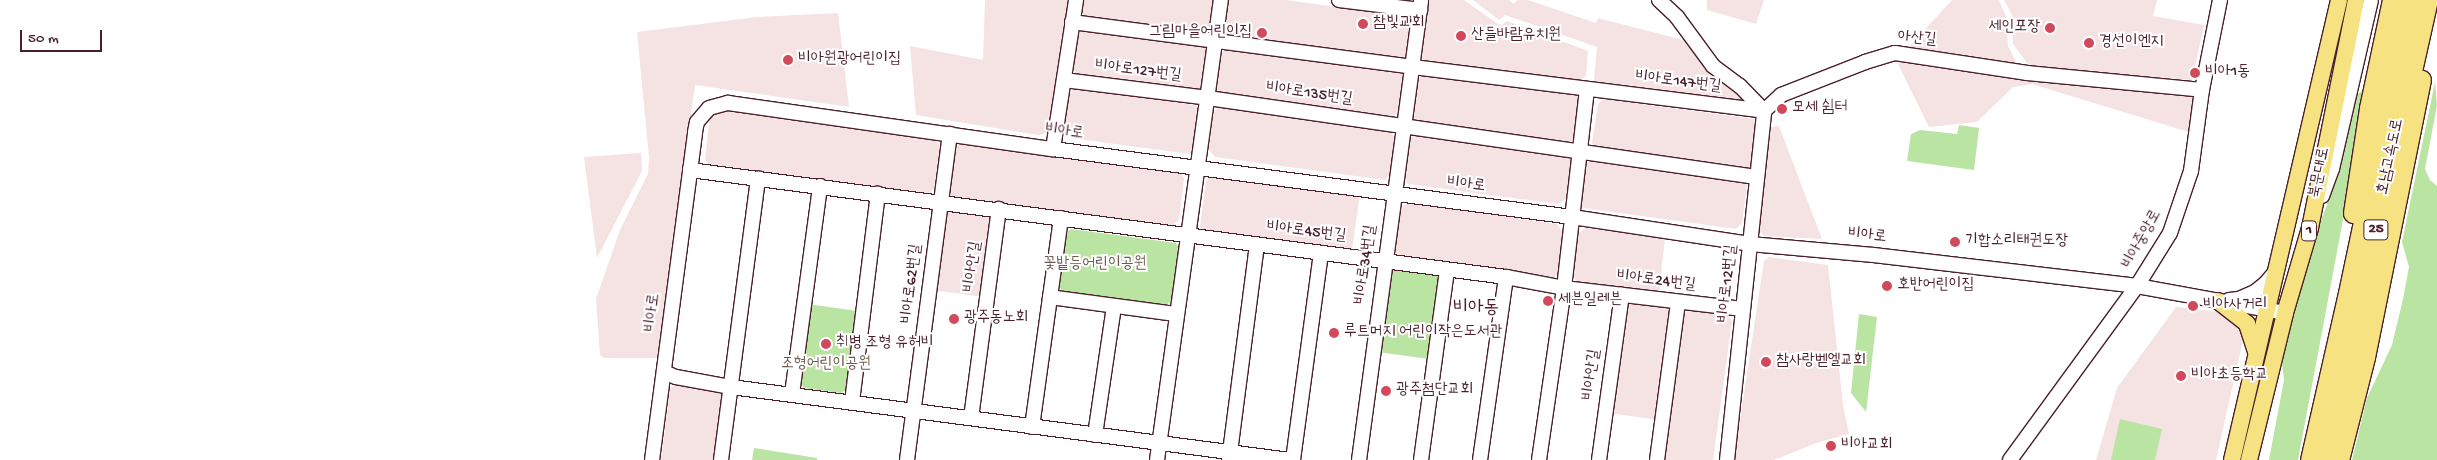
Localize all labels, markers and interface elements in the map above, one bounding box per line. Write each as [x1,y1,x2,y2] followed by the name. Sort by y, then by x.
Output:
[1373,14,1425,34] place label: 참빛교회
[1357,18,1369,30] marker: 참빛교회
[1988,18,2040,38] place label: 세인포장
[22,20,105,52] scale bar
[2044,22,2056,34] marker: 세인포장
[1149,23,1252,43] place label: 그림마을어린이집
[1471,26,1561,46] place label: 산들바람유치원
[1256,27,1268,39] marker: 그림마을어린이집
[1897,29,1937,51] street label: 아산길
[28,30,59,48] text: 50 m
[1455,30,1467,42] marker: 산들바람유치원
[2099,33,2163,53] place label: 경선이엔지
[2083,37,2095,49] marker: 경선이엔지
[798,50,901,70] place label: 비아원광어린이집
[782,54,794,66] marker: 비아원광어린이집
[1094,57,1182,87] street label: 비아로127번길
[2205,63,2250,83] place label: 비아1동
[2189,67,2201,79] marker: 비아1동
[1634,68,1722,98] street label: 비아로147번길
[1264,79,1354,111] street label: 비아로135번길
[1792,99,1847,119] place label: 모세 쉼터
[1776,103,1788,115] marker: 모세 쉼터
[2375,117,2409,197] street label: 호남고속도로
[1044,121,1084,145] street label: 비아로
[2307,146,2335,200] street label: 북문대로
[1446,174,1486,198] street label: 비아로
[2119,207,2167,273] street label: 비아중앙로
[2300,218,2318,244] road number: 1
[2362,218,2390,242] road number: 25
[1265,219,1347,247] street label: 비아로45번길
[1352,224,1382,306] street label: 비아로34번길
[1847,225,1887,249] street label: 비아로
[1965,232,2068,252] place label: 기합소리태권도장
[1949,236,1961,248] marker: 기합소리태권도장
[961,240,987,294] street label: 비아안길
[899,243,927,325] street label: 비아로62번길
[1715,244,1743,324] street label: 비아로12번길
[1044,255,1146,275] park label: 꽃밭등어린이공원
[1615,268,1697,296] street label: 비아로24번길
[1897,276,1974,296] place label: 호반어린이집
[1881,280,1893,292] marker: 호반어린이집
[1558,291,1622,311] place label: 세븐일레븐
[642,293,666,333] street label: 비아로
[1542,295,1554,307] marker: 세븐일레븐
[2203,296,2267,316] place label: 비아사거리
[1453,298,1499,320] district label: 비아동
[2187,300,2199,312] marker: 비아사거리
[964,309,1028,329] place label: 광주동노회
[948,313,960,325] marker: 광주동노회
[1344,323,1502,343] place label: 루트머지 어린이작은도서관
[1328,327,1340,339] marker: 루트머지 어린이작은도서관
[836,334,934,354] place label: 취병 조형 유허비
[820,338,832,350] marker: 취병 조형 유허비
[1580,348,1606,402] street label: 비아안길
[1776,352,1866,372] place label: 참사랑벧엘교회
[781,355,871,375] park label: 조형어린이공원
[1760,356,1772,368] marker: 참사랑벧엘교회
[2191,366,2268,386] place label: 비아초등학교
[2175,370,2187,382] marker: 비아초등학교
[1396,381,1473,401] place label: 광주첨단교회
[1380,385,1392,397] marker: 광주첨단교회
[1841,436,1892,456] place label: 비아교회
[1825,440,1837,452] marker: 비아교회

